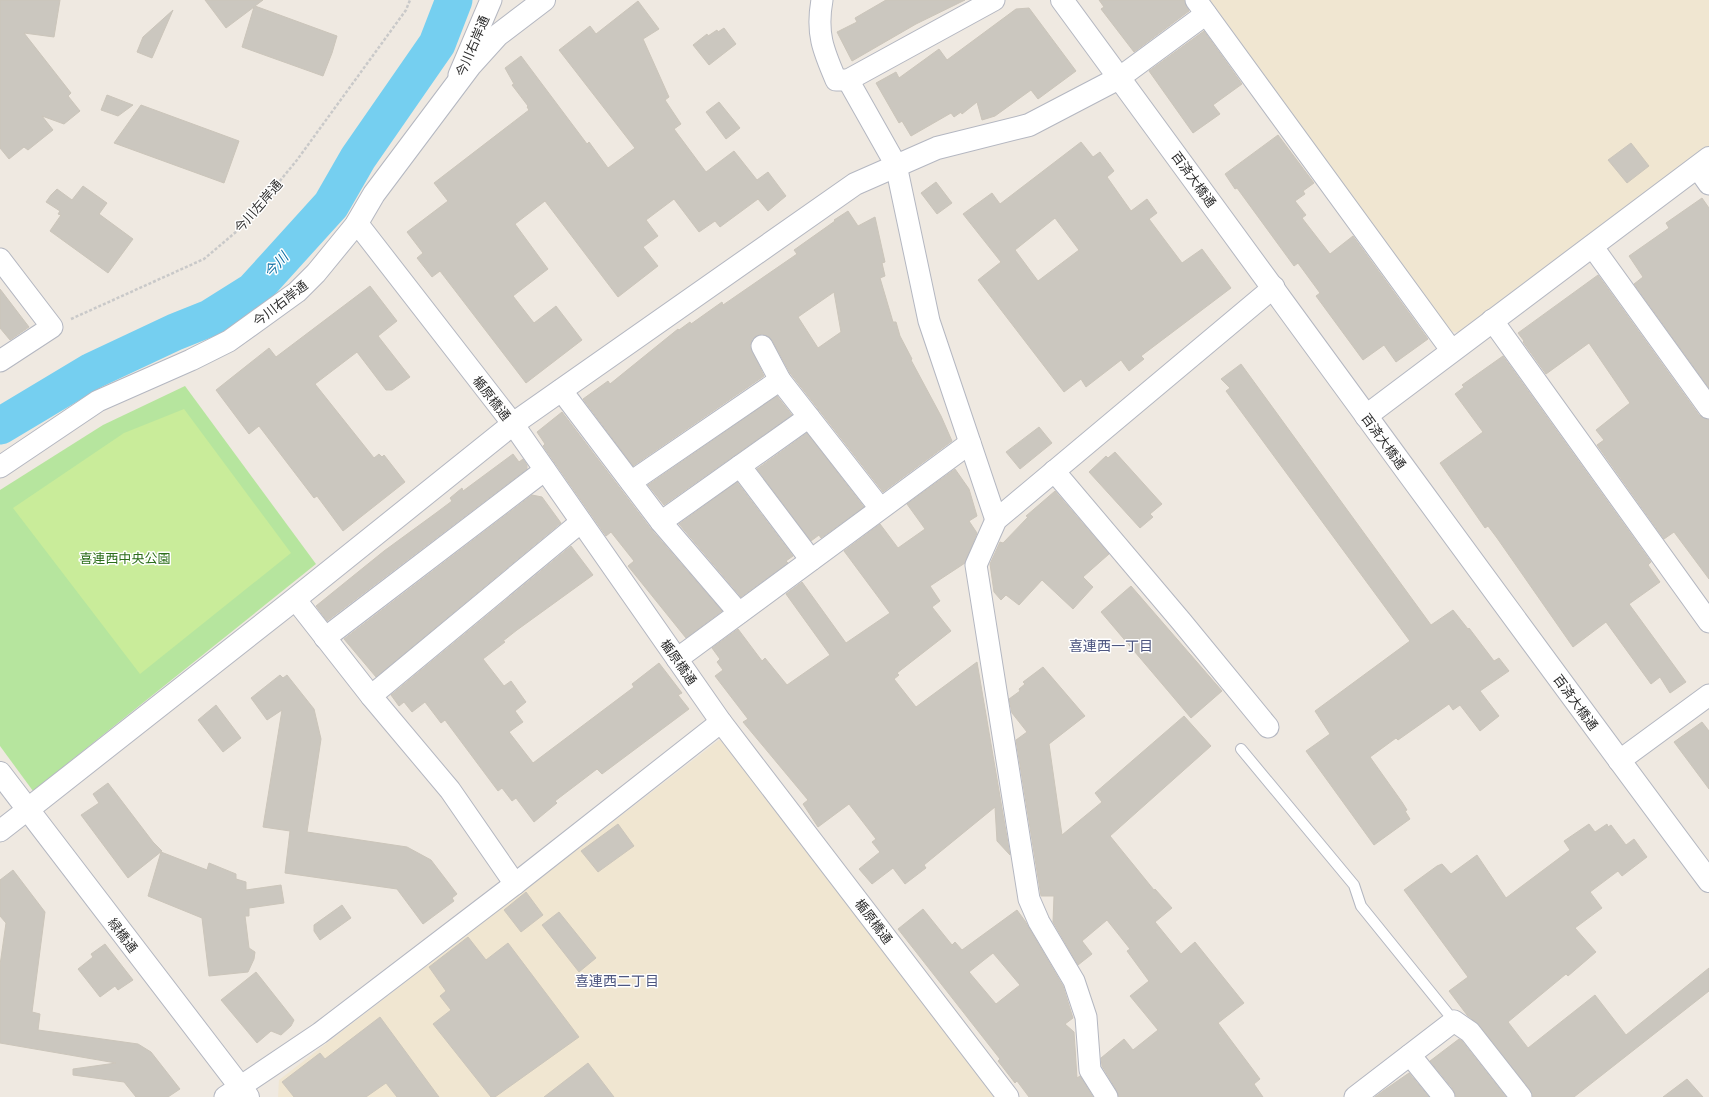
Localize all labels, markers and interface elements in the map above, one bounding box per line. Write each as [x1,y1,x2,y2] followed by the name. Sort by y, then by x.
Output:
[453,13,492,79] street label: 今川右岸通
[1168,149,1219,210] street label: 百済大橋通
[231,177,285,236] street label: 今川左岸通
[261,248,293,281] water label: 今川
[250,277,311,329] street label: 今川右岸通
[470,373,514,423] street label: 楯原橋通
[1358,411,1409,472] street label: 百済大橋通
[79,551,171,566] park label: 喜連西中央公園
[658,637,700,688] street label: 楯原橋通
[1069,638,1153,655] district label: 喜連西一丁目
[1550,672,1601,733] street label: 百済大橋通
[852,896,895,947] street label: 楯原橋通
[105,915,140,955] street label: 緑橋通
[575,973,659,990] district label: 喜連西二丁目

